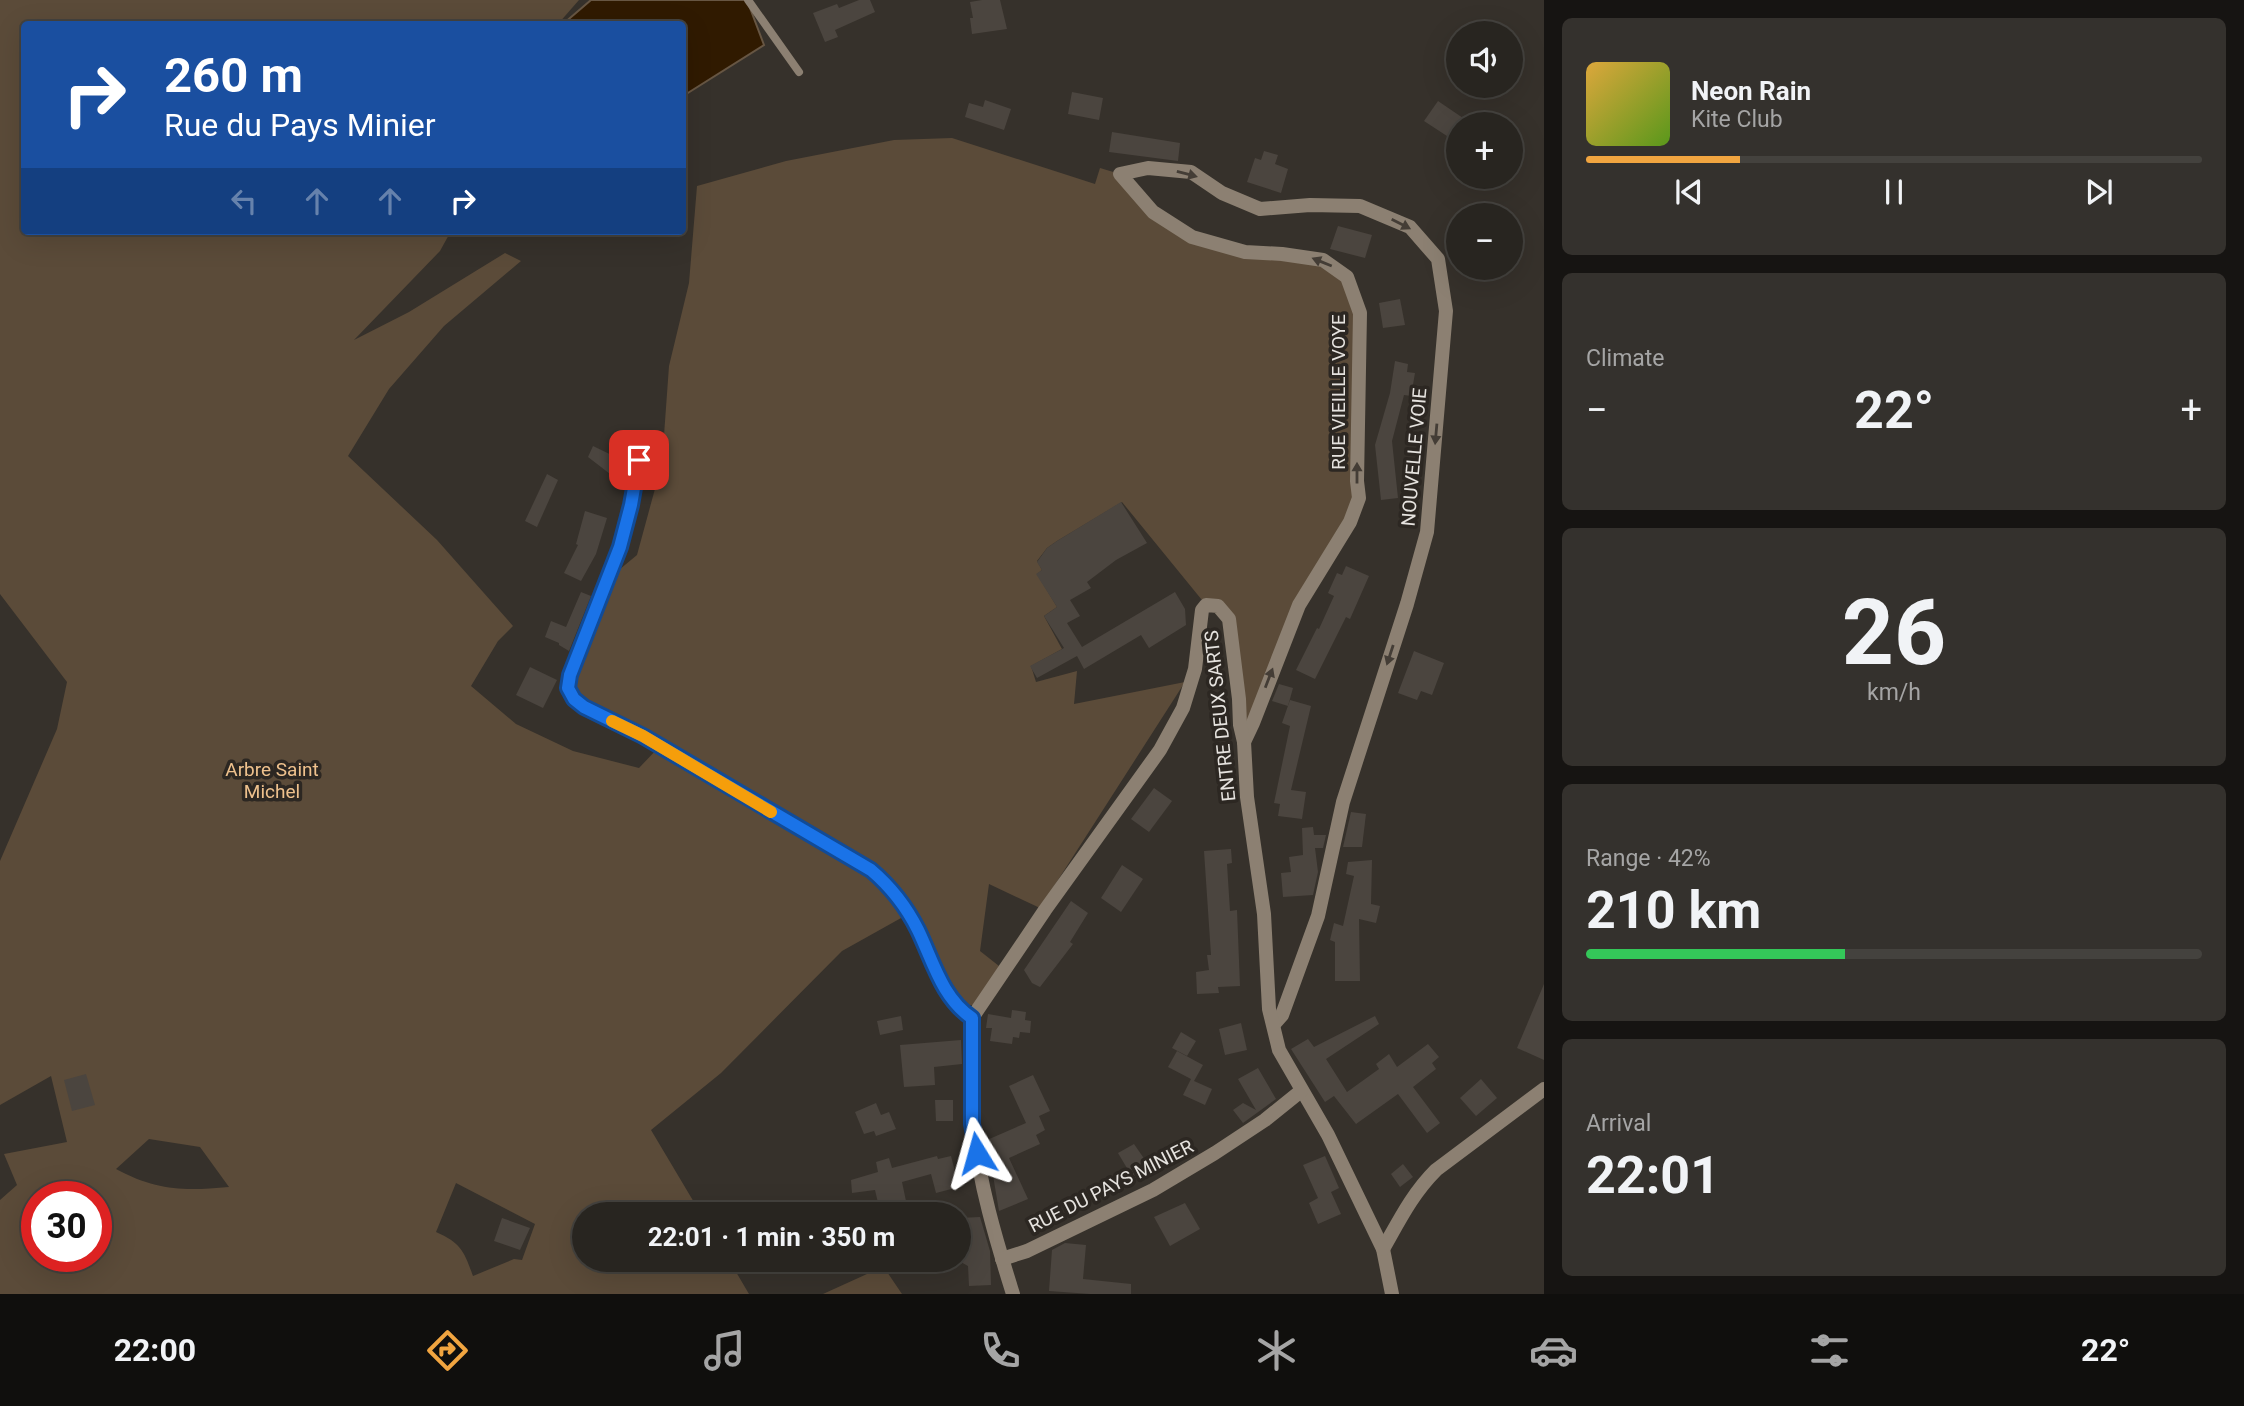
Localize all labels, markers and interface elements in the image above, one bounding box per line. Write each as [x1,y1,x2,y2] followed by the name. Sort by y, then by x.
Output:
[1446,21,1523,280] map controls
[1446,21,1523,98] button: sound
[164,47,303,104] text: 260 m
[49,49,140,140] icon: right
[1691,76,1811,106] text: Neon Rain
[164,106,436,144] text: Rue du Pays Minier
[1691,106,1783,133] text: Kite Club
[1446,112,1523,189] button: +
[1177,169,1199,180] one-way arrow
[1670,173,1708,211] icon: previous
[1875,173,1913,211] icon: pause
[2080,173,2118,211] icon: next
[225,182,263,220] icon: left
[298,182,336,220] icon: ahead
[371,182,409,220] icon: ahead
[444,182,482,220] icon: right
[1446,203,1523,280] button: −
[1392,218,1412,230] one-way arrow
[1311,257,1332,268] one-way arrow
[1327,314,1350,470] street label: RUE VIEILLE VOYE
[1586,345,1665,372] text: Climate
[1854,380,1934,441] text: 22°
[1396,387,1432,527] street label: NOUVELLE VOIE
[1586,388,1608,432] text: −
[2180,388,2202,432] text: +
[1430,423,1441,445] one-way arrow
[609,430,669,490] pin
[620,441,658,479] icon: arrive
[1351,461,1363,483] one-way arrow
[1842,580,1946,686] text: 26
[1200,629,1240,803] street label: ENTRE DEUX SARTS
[1384,645,1395,666] one-way arrow
[1264,668,1275,689] one-way arrow
[1867,679,1921,706] text: km/h
[225,758,319,803] park label: Arbre Saint Michel
[1586,845,1711,872] text: Range · 42%
[1586,880,1761,941] text: 210 km
[1586,1110,1651,1137] text: Arrival
[940,1116,1014,1190] position arrow
[1025,1134,1197,1237] street label: RUE DU PAYS MINIER
[1586,1145,1720,1206] text: 22:01
[21,1181,112,1272] speed limit sign: 30
[648,1222,895,1252] text: 22:01 · 1 min · 350 m
[423,1326,472,1375] icon: directions
[700,1326,749,1375] icon: music
[976,1326,1025,1375] icon: phone
[1252,1326,1301,1375] icon: climate
[1529,1326,1578,1375] icon: car
[1805,1326,1854,1375] icon: filters
[114,1331,196,1369] text: 22:00
[2081,1331,2130,1369] text: 22°

